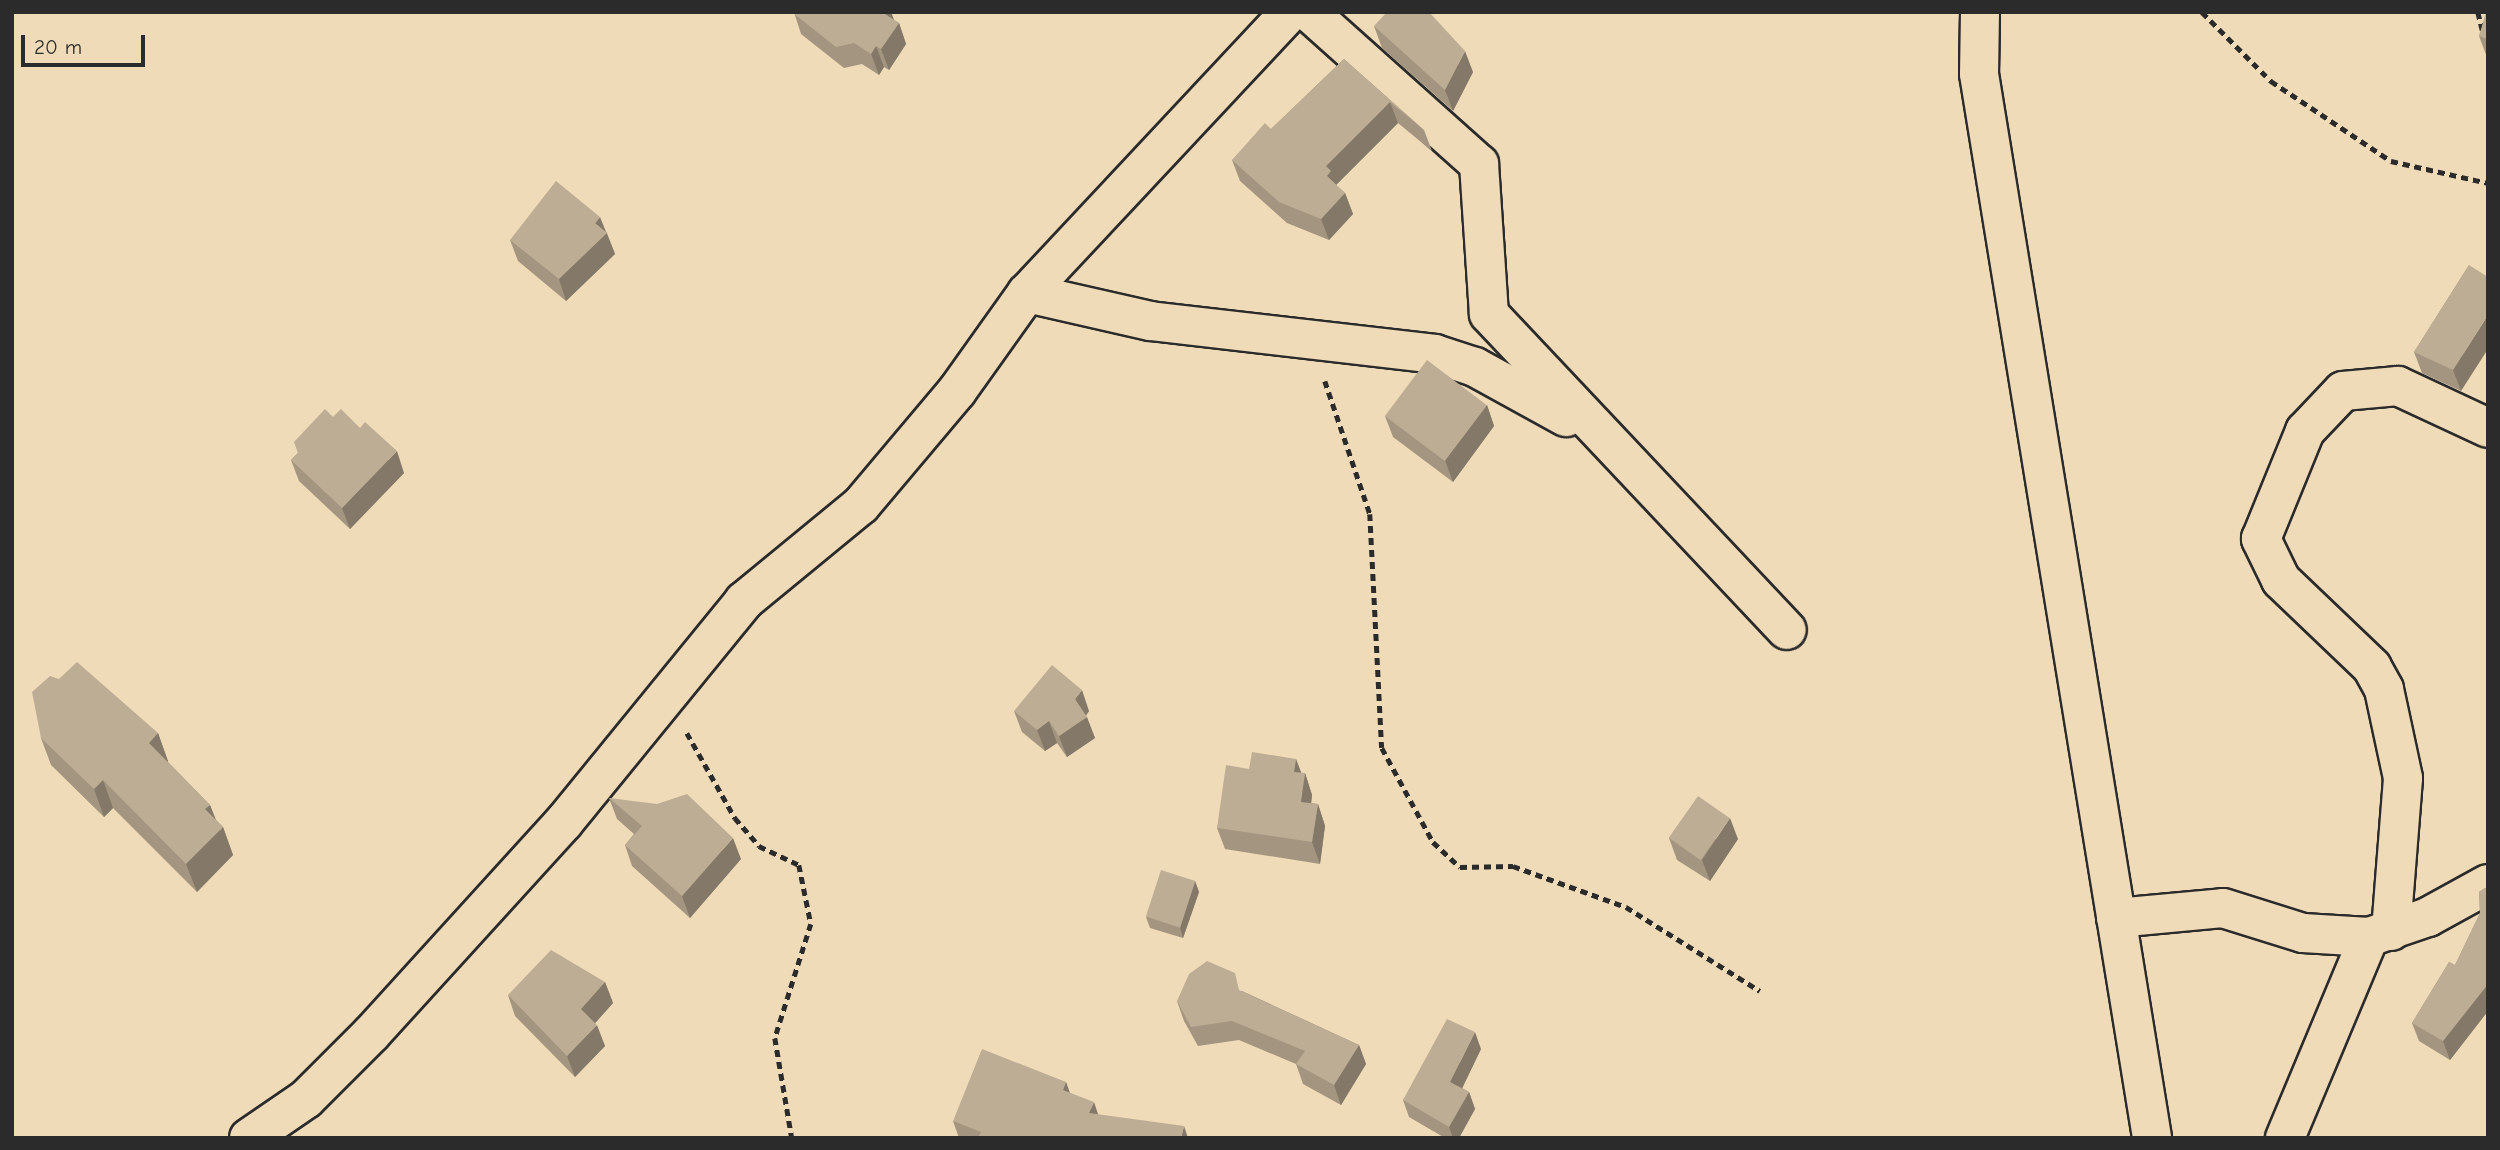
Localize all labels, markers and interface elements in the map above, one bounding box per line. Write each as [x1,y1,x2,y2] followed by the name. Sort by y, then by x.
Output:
[24,21,149,65] scale bar
[34,35,82,59] text: 20 m

